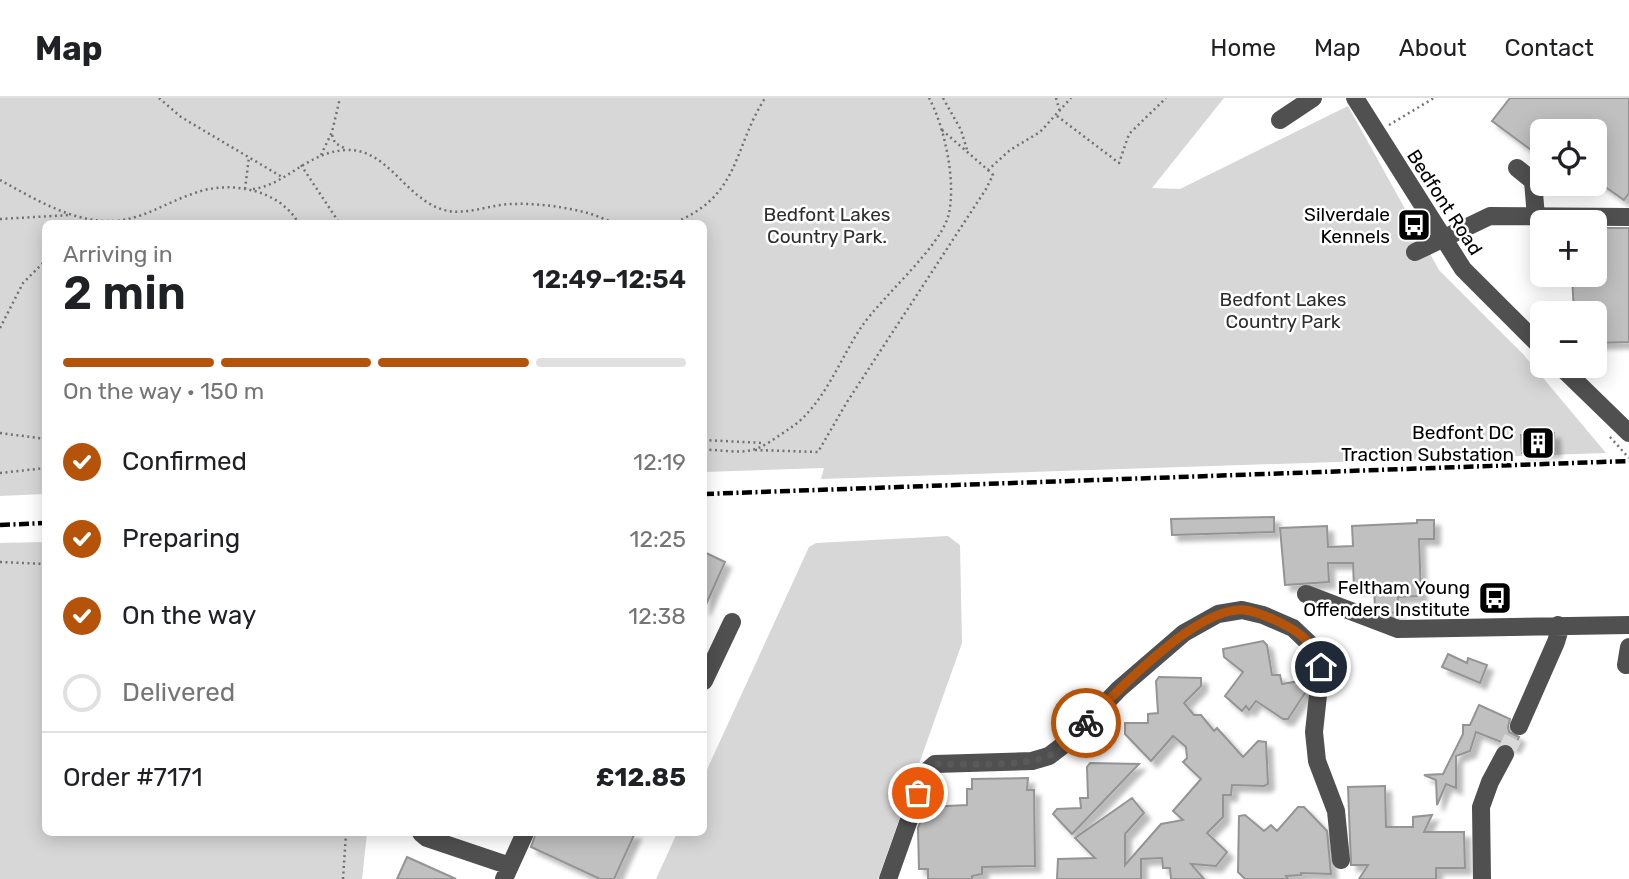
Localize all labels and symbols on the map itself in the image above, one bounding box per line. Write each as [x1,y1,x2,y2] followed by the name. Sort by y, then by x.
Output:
[1402,145,1487,259] street label: Bedfont Road
[764,203,891,248] park label: Bedfont Lakes Country Park.
[1304,203,1390,248] place label: Silverdale Kennels
[1395,206,1433,244] bus stop icon: Silverdale Kennels
[1220,288,1347,333] park label: Bedfont Lakes Country Park
[1341,421,1514,466] place label: Bedfont DC Traction Substation
[1519,424,1557,462] building icon: Bedfont DC Traction Substation
[1303,576,1470,621] place label: Feltham Young Offenders Institute
[1476,579,1514,617] bus stop icon: Feltham Young Offenders Institute
[1291,637,1351,697] pin
[1051,688,1121,758] courier
[888,763,948,823] pin

